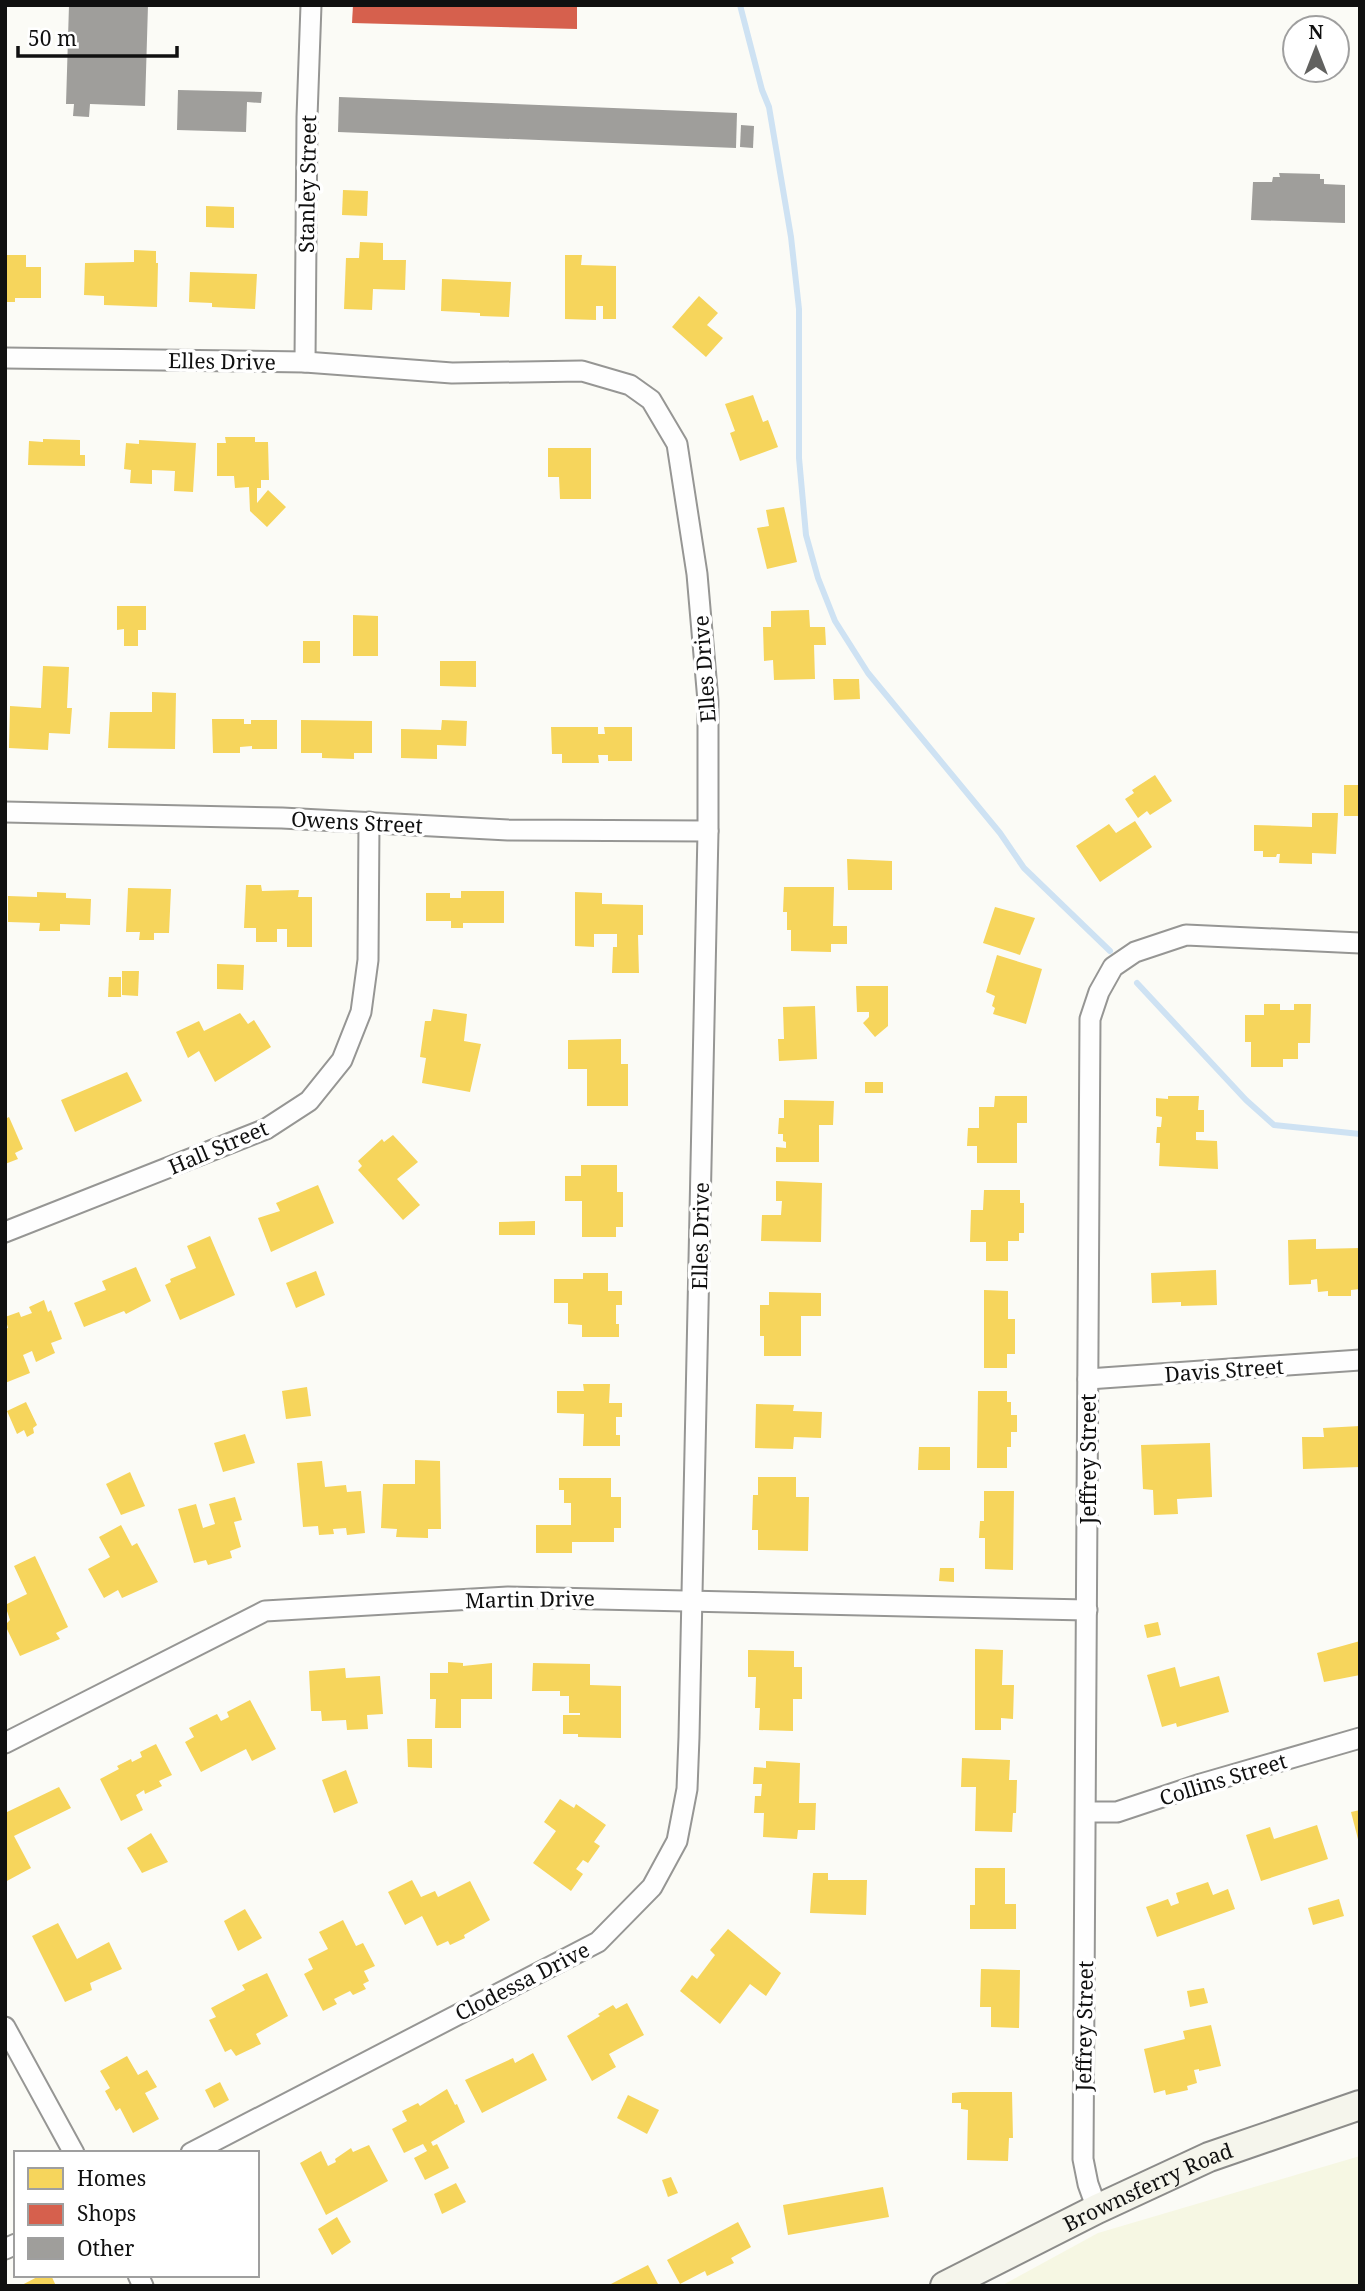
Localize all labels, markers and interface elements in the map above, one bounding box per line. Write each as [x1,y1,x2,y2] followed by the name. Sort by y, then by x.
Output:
[18,14,177,58] scale bar
[1281,14,1351,84] north arrow
[1309,19,1324,45] text: N
[28,24,77,52] text: 50 m
[292,115,322,253] street label: Stanley Street
[168,346,276,376] street label: Elles Drive
[686,614,722,724] street label: Elles Drive
[290,805,424,839] street label: Owens Street
[164,1113,272,1181] street label: Hall Street
[685,1182,715,1290] street label: Elles Drive
[1163,1352,1285,1388] street label: Davis Street
[1074,1394,1102,1525] street label: Jeffrey Street
[465,1584,595,1614] street label: Martin Drive
[1156,1746,1290,1812] street label: Collins Street
[450,1935,594,2027] street label: Clodessa Drive
[1069,1960,1099,2093] street label: Jeffrey Street
[1058,2136,1236,2238] street label: Brownsferry Road
[14,2151,259,2277] legend
[77,2164,146,2192] text: Homes
[77,2199,136,2227] text: Shops
[77,2234,135,2262] text: Other

